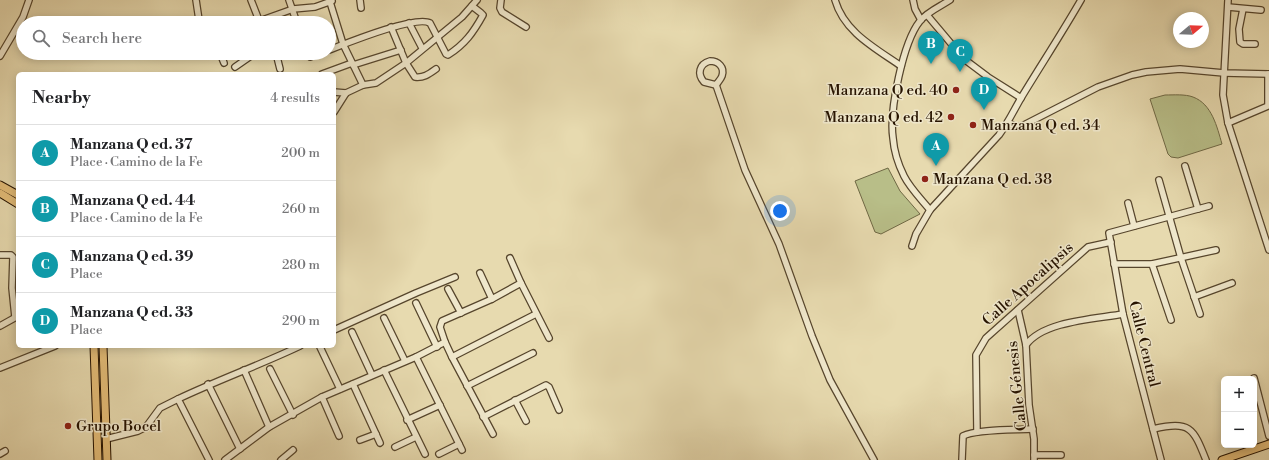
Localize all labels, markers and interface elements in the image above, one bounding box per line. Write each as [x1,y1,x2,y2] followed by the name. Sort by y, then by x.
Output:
[1173,12,1209,48] north arrow
[16,16,336,60] search box
[30,27,52,49] icon: search
[62,29,142,48] text: Search here
[918,31,944,64] pin: B
[947,39,973,72] pin: C
[971,77,997,110] pin: D
[828,81,948,100] place label: Manzana Q ed. 40
[951,85,961,95] marker: Manzana Q ed. 40
[32,87,91,109] text: Nearby
[270,90,320,106] text: 4 results
[824,108,943,127] place label: Manzana Q ed. 42
[946,112,956,122] marker: Manzana Q ed. 42
[981,116,1100,135] place label: Manzana Q ed. 34
[968,120,978,130] marker: Manzana Q ed. 34
[923,133,949,166] pin: A
[70,135,193,154] text: Manzana Q ed. 37
[40,145,50,161] text: A
[281,145,320,161] text: 200 m
[70,154,203,170] text: Place · Camino de la Fe
[933,170,1052,189] place label: Manzana Q ed. 38
[920,174,930,184] marker: Manzana Q ed. 38
[70,191,195,210] text: Manzana Q ed. 44
[40,201,50,217] text: B
[282,201,320,217] text: 260 m
[770,201,790,221] your location
[70,210,203,226] text: Place · Camino de la Fe
[978,238,1078,330] street label: Calle Apocalipsis
[70,247,193,266] text: Manzana Q ed. 39
[40,257,50,273] text: C
[282,257,320,273] text: 280 m
[70,266,102,282] text: Place
[1124,299,1164,390] street label: Calle Central
[70,303,193,322] text: Manzana Q ed. 33
[40,313,50,329] text: D
[282,313,320,329] text: 290 m
[70,322,102,338] text: Place
[1003,340,1031,432] street label: Calle Génesis
[1221,376,1257,448] map controls
[1221,376,1257,412] button: +
[1221,412,1257,448] button: −
[76,417,162,436] place label: Grupo Bocel
[63,421,73,431] marker: Grupo Bocel

